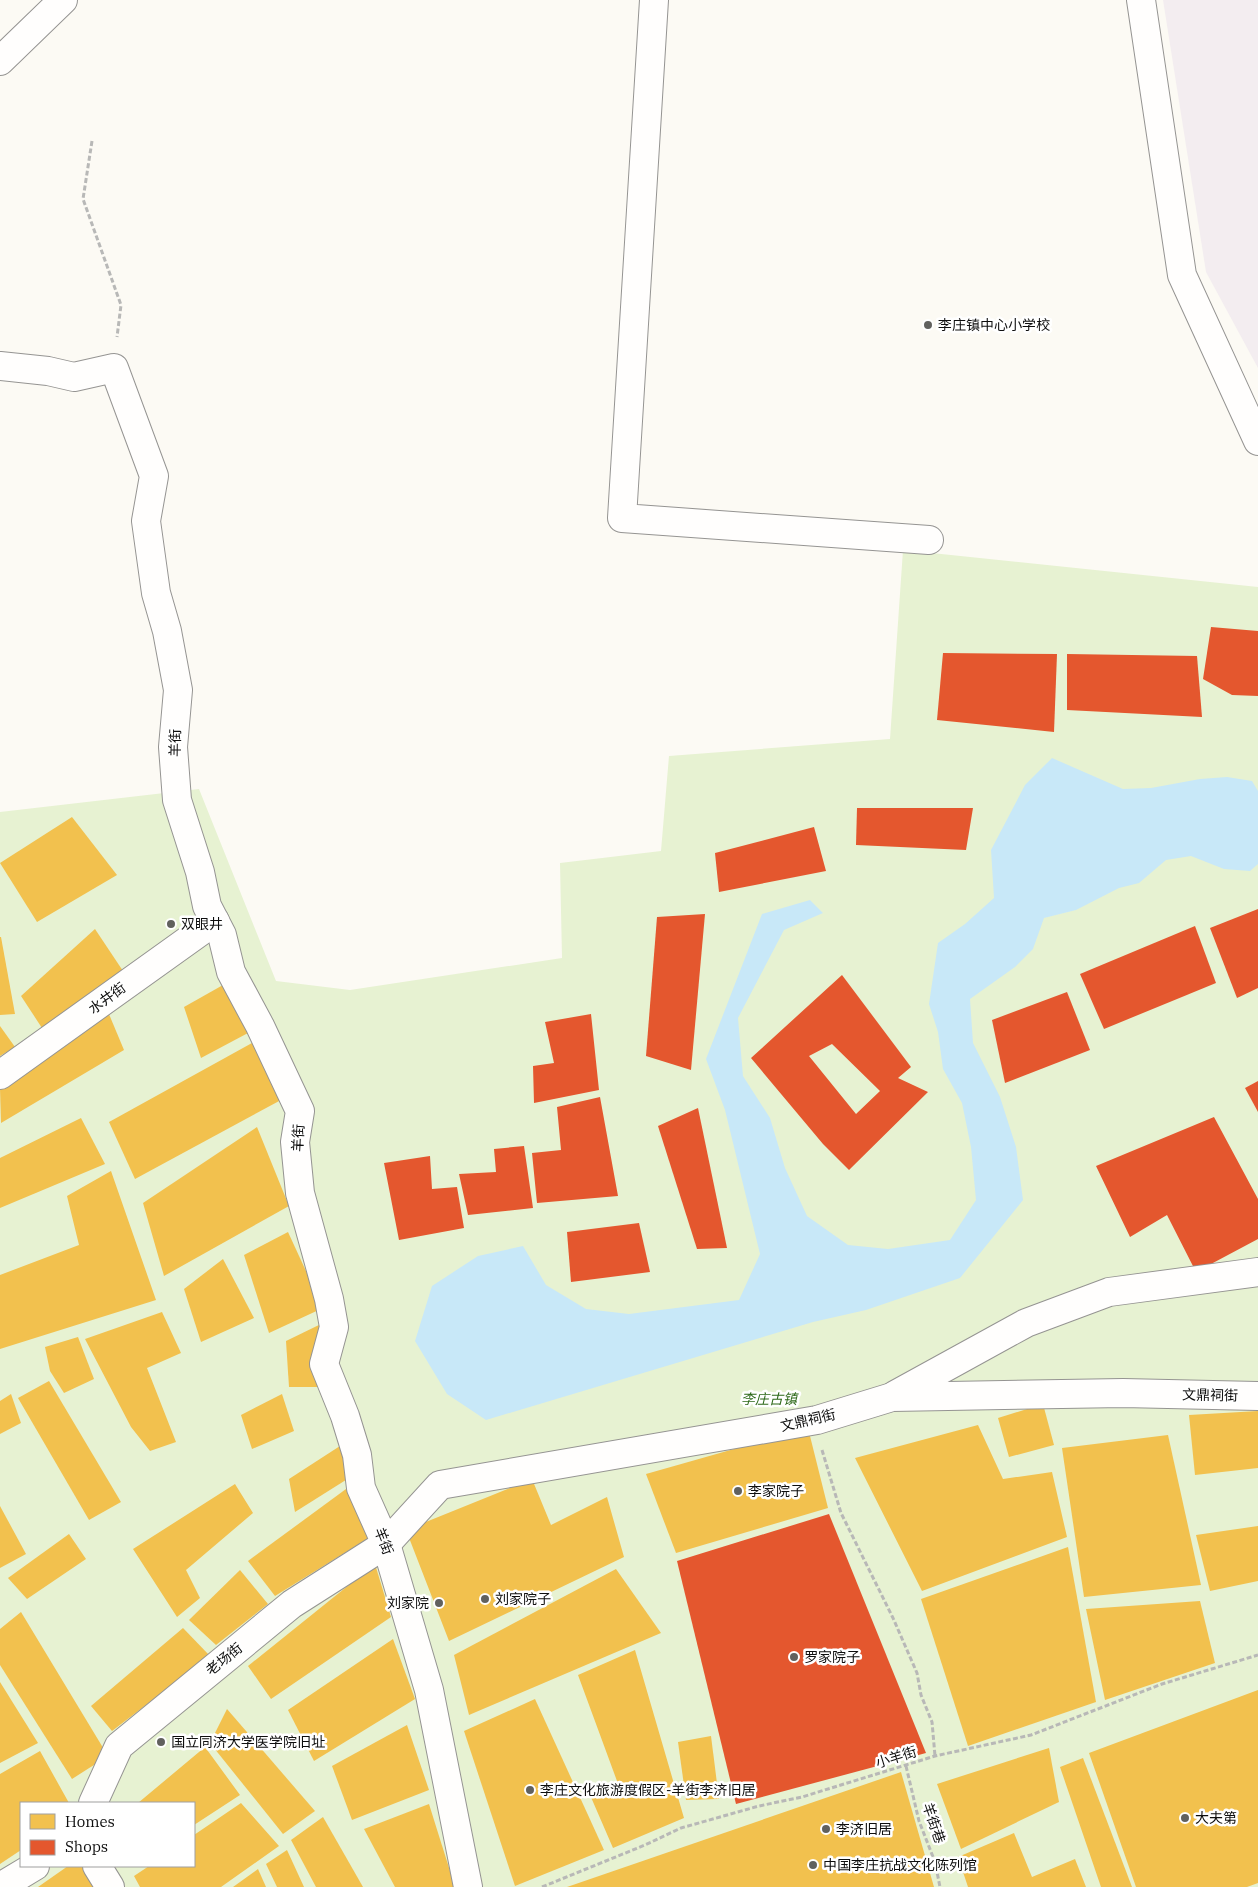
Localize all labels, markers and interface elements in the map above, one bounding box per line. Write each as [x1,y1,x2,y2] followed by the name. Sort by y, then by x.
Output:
[938,316,1050,334] place label: 李庄镇中心小学校
[922,319,934,331] marker: 李庄镇中心小学校
[166,729,184,757] street label: 羊街
[181,915,223,933] place label: 双眼井
[165,918,177,930] marker: 双眼井
[85,978,129,1018] street label: 水井街
[288,1124,308,1152] street label: 羊街
[1182,1386,1238,1404] street label: 文鼎祠街
[741,1390,799,1408] park label: 李庄古镇
[779,1405,837,1435] street label: 文鼎祠街
[748,1482,804,1500] place label: 李家院子
[732,1485,744,1497] marker: 李家院子
[371,1525,397,1557] street label: 羊街
[495,1590,551,1608] place label: 刘家院子
[479,1593,491,1605] marker: 刘家院子
[387,1594,429,1612] place label: 刘家院
[433,1597,445,1609] marker: 刘家院
[202,1639,246,1679] street label: 老场街
[804,1648,860,1666] place label: 罗家院子
[788,1651,800,1663] marker: 罗家院子
[171,1733,325,1751] place label: 国立同济大学医学院旧址
[155,1736,167,1748] marker: 国立同济大学医学院旧址
[873,1742,919,1772] street label: 小羊街
[540,1781,756,1799] place label: 李庄文化旅游度假区-羊街李济旧居
[524,1784,536,1796] marker: 李庄文化旅游度假区-羊街李济旧居
[919,1800,949,1846] street label: 羊街巷
[20,1802,195,1867] legend
[1195,1809,1237,1827] place label: 大夫第
[65,1812,115,1831] text: Homes
[1179,1812,1191,1824] marker: 大夫第
[836,1820,892,1838] place label: 李济旧居
[820,1823,832,1835] marker: 李济旧居
[65,1837,108,1856] text: Shops
[823,1856,977,1874] place label: 中国李庄抗战文化陈列馆
[807,1859,819,1871] marker: 中国李庄抗战文化陈列馆

